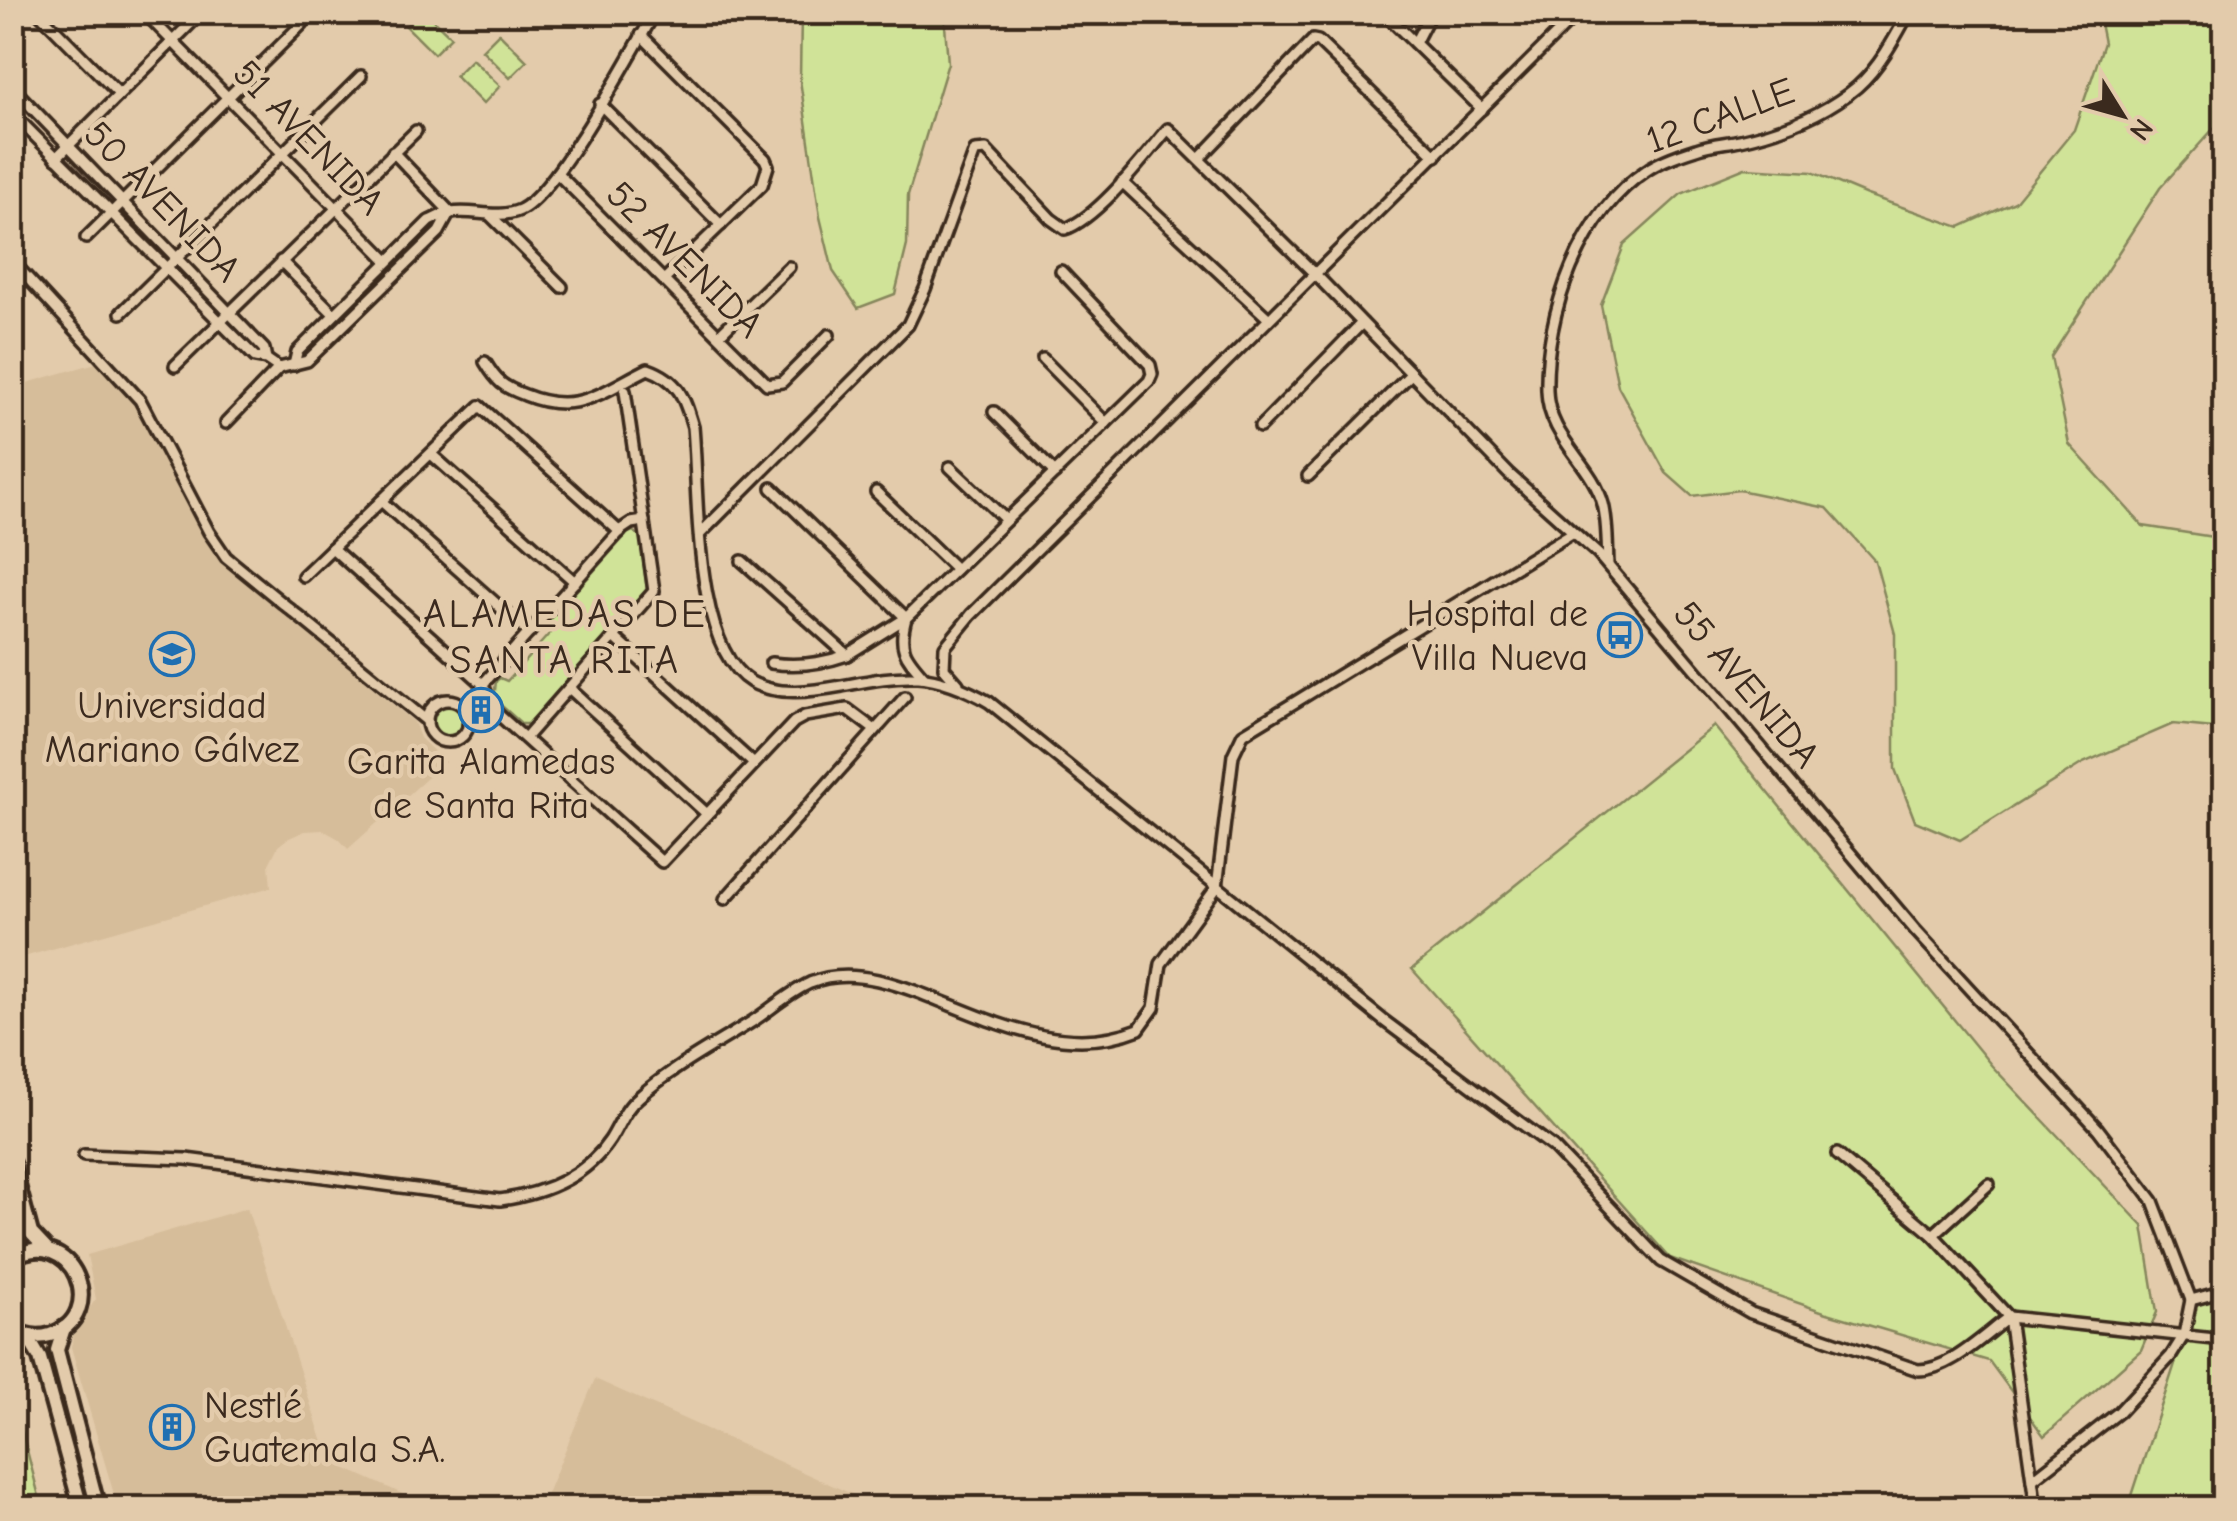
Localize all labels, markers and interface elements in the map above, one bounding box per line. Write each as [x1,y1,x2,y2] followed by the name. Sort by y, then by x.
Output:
[224,51,393,224] street label: 51 AVENIDA
[2072,65,2172,165] north arrow
[1640,69,1800,163] street label: 12 CALLE
[75,112,250,291] street label: 50 AVENIDA
[2123,113,2159,146] text: N
[597,172,772,347] street label: 52 AVENIDA
[423,591,707,683] district label: ALAMEDAS DE SANTA RITA
[1407,592,1588,680] place label: Hospital de Villa Nueva
[1664,593,1828,777] street label: 55 AVENIDA
[1597,612,1643,658] bus stop icon: Hospital de Villa Nueva
[149,631,195,677] school or university icon: Universidad Mariano Gálvez
[45,684,299,772] place label: Universidad Mariano Gálvez
[458,687,504,733] building icon: Garita Alamedas de Santa Rita
[347,740,615,828] place label: Garita Alamedas de Santa Rita
[204,1384,445,1472] place label: Nestlé Guatemala S.A.
[149,1404,195,1450] building icon: Nestlé Guatemala S.A.

